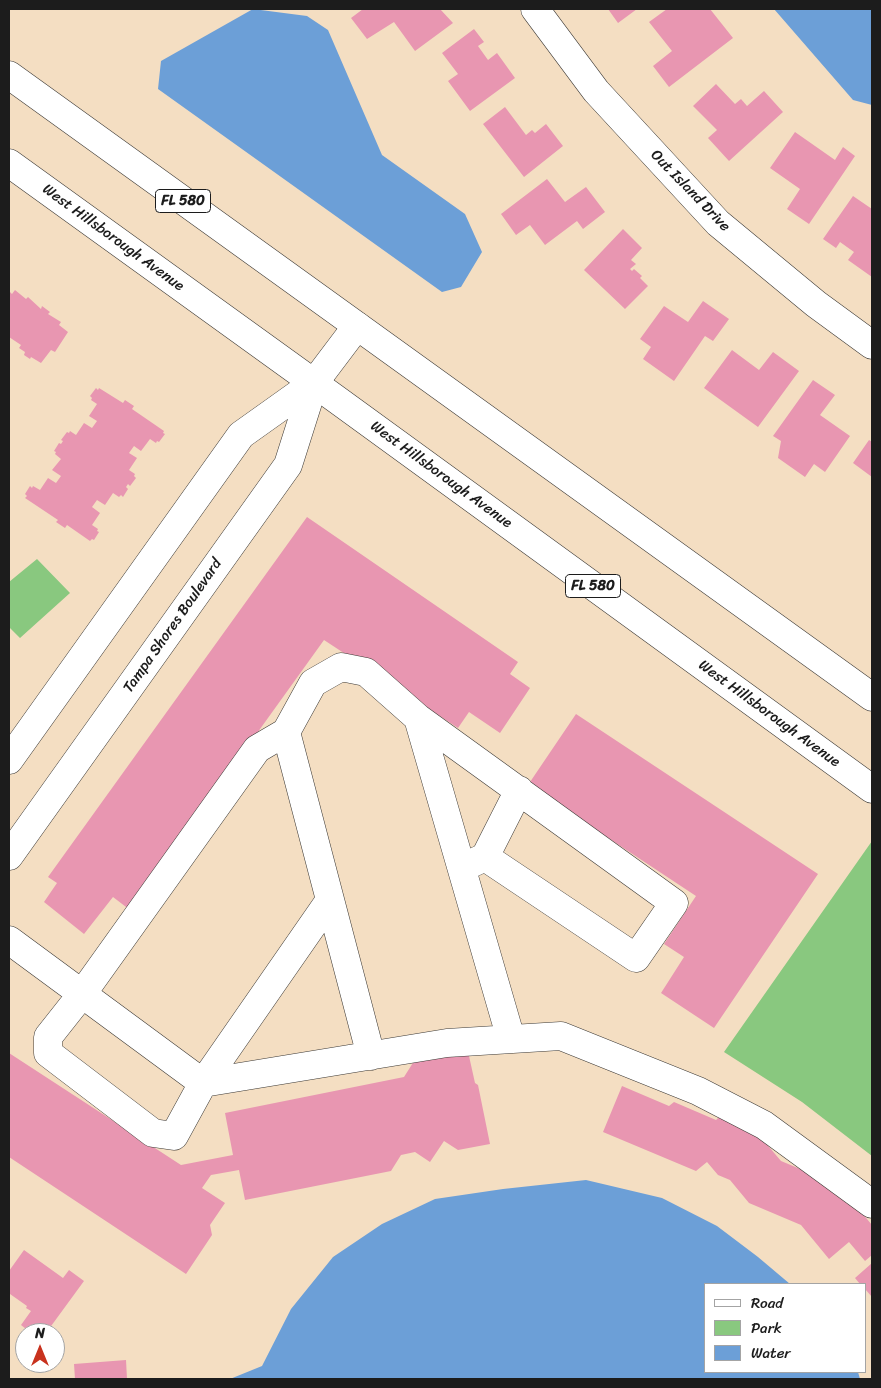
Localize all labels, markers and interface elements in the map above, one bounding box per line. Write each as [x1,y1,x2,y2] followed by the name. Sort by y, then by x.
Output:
[646,146,734,236] street label: Out Island Drive
[39,181,187,295] street label: West Hillsborough Avenue
[156,190,210,212] road number: FL 580
[367,418,515,532] street label: West Hillsborough Avenue
[120,556,226,696] street label: Tampa Shores Boulevard
[566,574,620,598] road number: FL 580
[695,657,843,771] street label: West Hillsborough Avenue
[704,1283,866,1373] legend
[751,1290,783,1316] text: Road
[751,1315,782,1341] text: Park
[35,1321,45,1346] text: N
[15,1323,65,1373] north arrow
[751,1340,791,1366] text: Water

